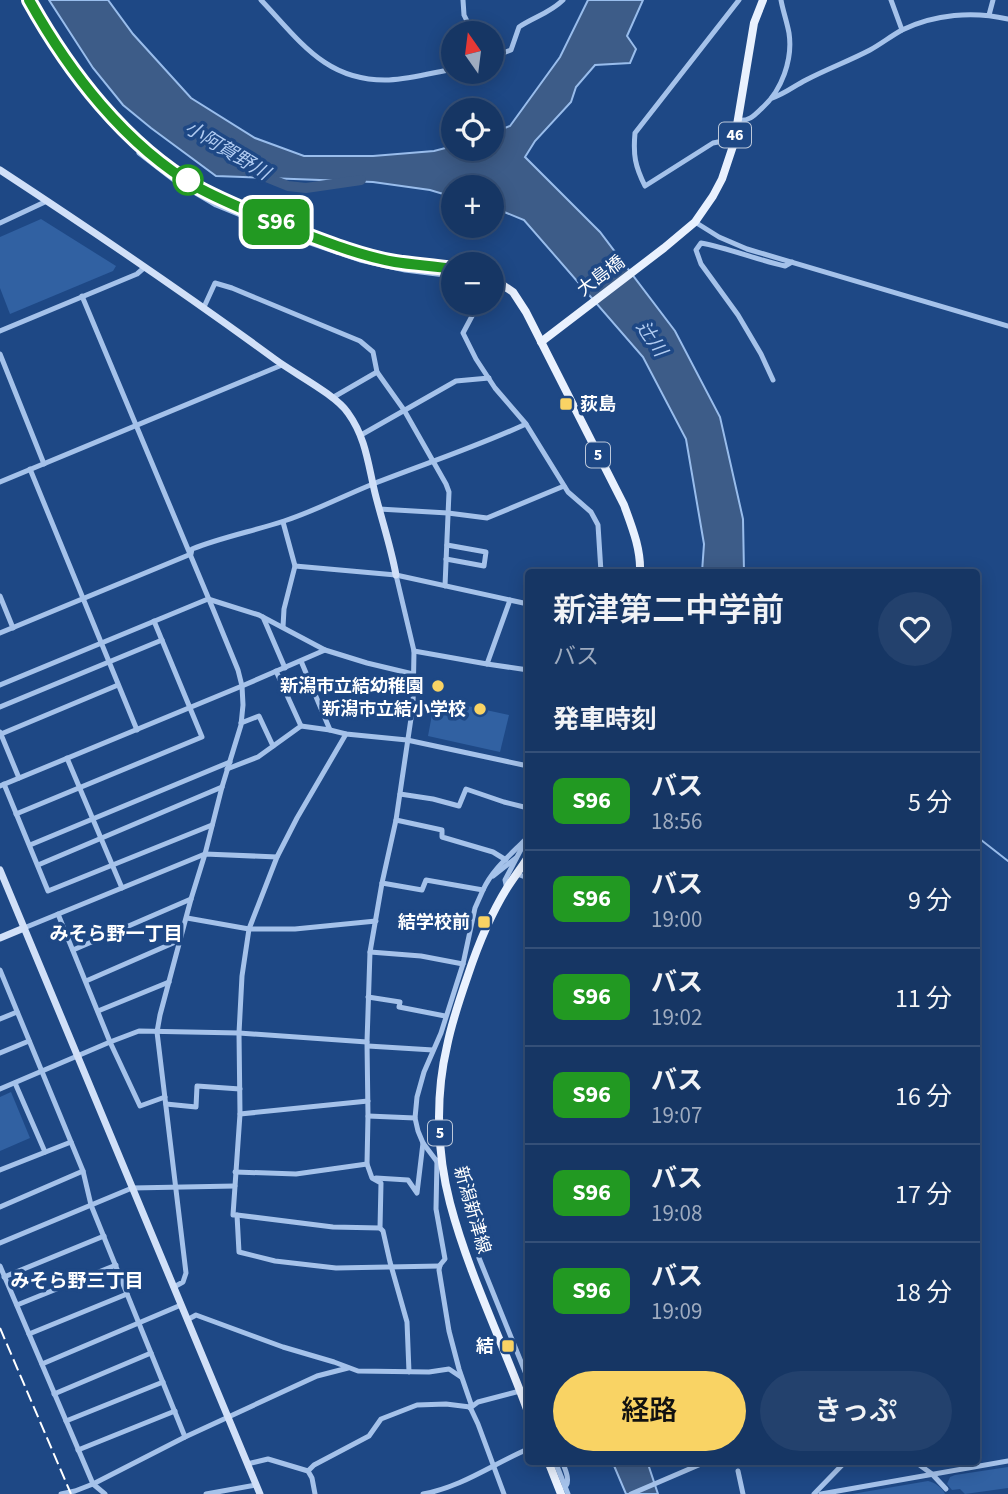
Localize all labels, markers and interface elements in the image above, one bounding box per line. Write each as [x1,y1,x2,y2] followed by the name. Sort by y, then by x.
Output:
[441,21,504,84] north arrow
[441,21,504,315] map controls
[441,98,504,161] button: locate
[179,115,276,188] water label: 小阿賀野川
[719,122,751,148] road number: 46
[173,165,203,195] unlabelled marker
[441,175,504,238] button: +
[236,199,316,245] line badge: S96
[257,204,295,239] text: S96
[572,250,630,302] street label: 大島橋
[441,252,504,315] button: −
[629,316,674,364] water label: 辻川
[580,392,616,417] place label: 荻島
[558,396,574,412] marker: 荻島
[586,442,610,468] road number: 5
[553,587,784,634] text: 新津第二中学前
[878,592,952,666] button: heart
[553,640,599,673] text: バス
[280,674,424,699] place label: 新潟市立結幼稚園
[430,678,446,694] marker: 新潟市立結幼稚園
[322,697,466,722] place label: 新潟市立結小学校
[472,701,488,717] marker: 新潟市立結小学校
[553,701,657,738] text: 発車時刻
[651,768,703,805] text: バス
[572,783,611,818] text: S96
[908,784,952,821] text: 5 分
[651,805,702,838] text: 18:56
[651,866,703,903] text: バス
[572,881,611,916] text: S96
[908,882,952,919] text: 9 分
[651,903,702,936] text: 19:00
[398,910,470,935] place label: 結学校前
[476,914,492,930] marker: 結学校前
[49,921,183,948] district label: みそら野一丁目
[651,964,703,1001] text: バス
[572,979,611,1014] text: S96
[895,980,952,1017] text: 11 分
[651,1001,702,1034] text: 19:02
[651,1062,703,1099] text: バス
[572,1077,611,1112] text: S96
[895,1078,952,1115] text: 16 分
[651,1099,702,1132] text: 19:07
[428,1120,452,1146] road number: 5
[651,1160,703,1197] text: バス
[448,1163,496,1257] street label: 新潟新津線
[572,1175,611,1210] text: S96
[895,1176,952,1213] text: 17 分
[651,1197,702,1230] text: 19:08
[651,1258,703,1295] text: バス
[10,1268,144,1295] district label: みそら野三丁目
[572,1273,611,1308] text: S96
[895,1274,952,1311] text: 18 分
[651,1295,702,1328] text: 19:09
[476,1334,494,1359] place label: 結
[500,1338,516,1354] marker: 結
[553,1371,746,1451] button: 経路
[760,1371,952,1451] button: きっぷ

